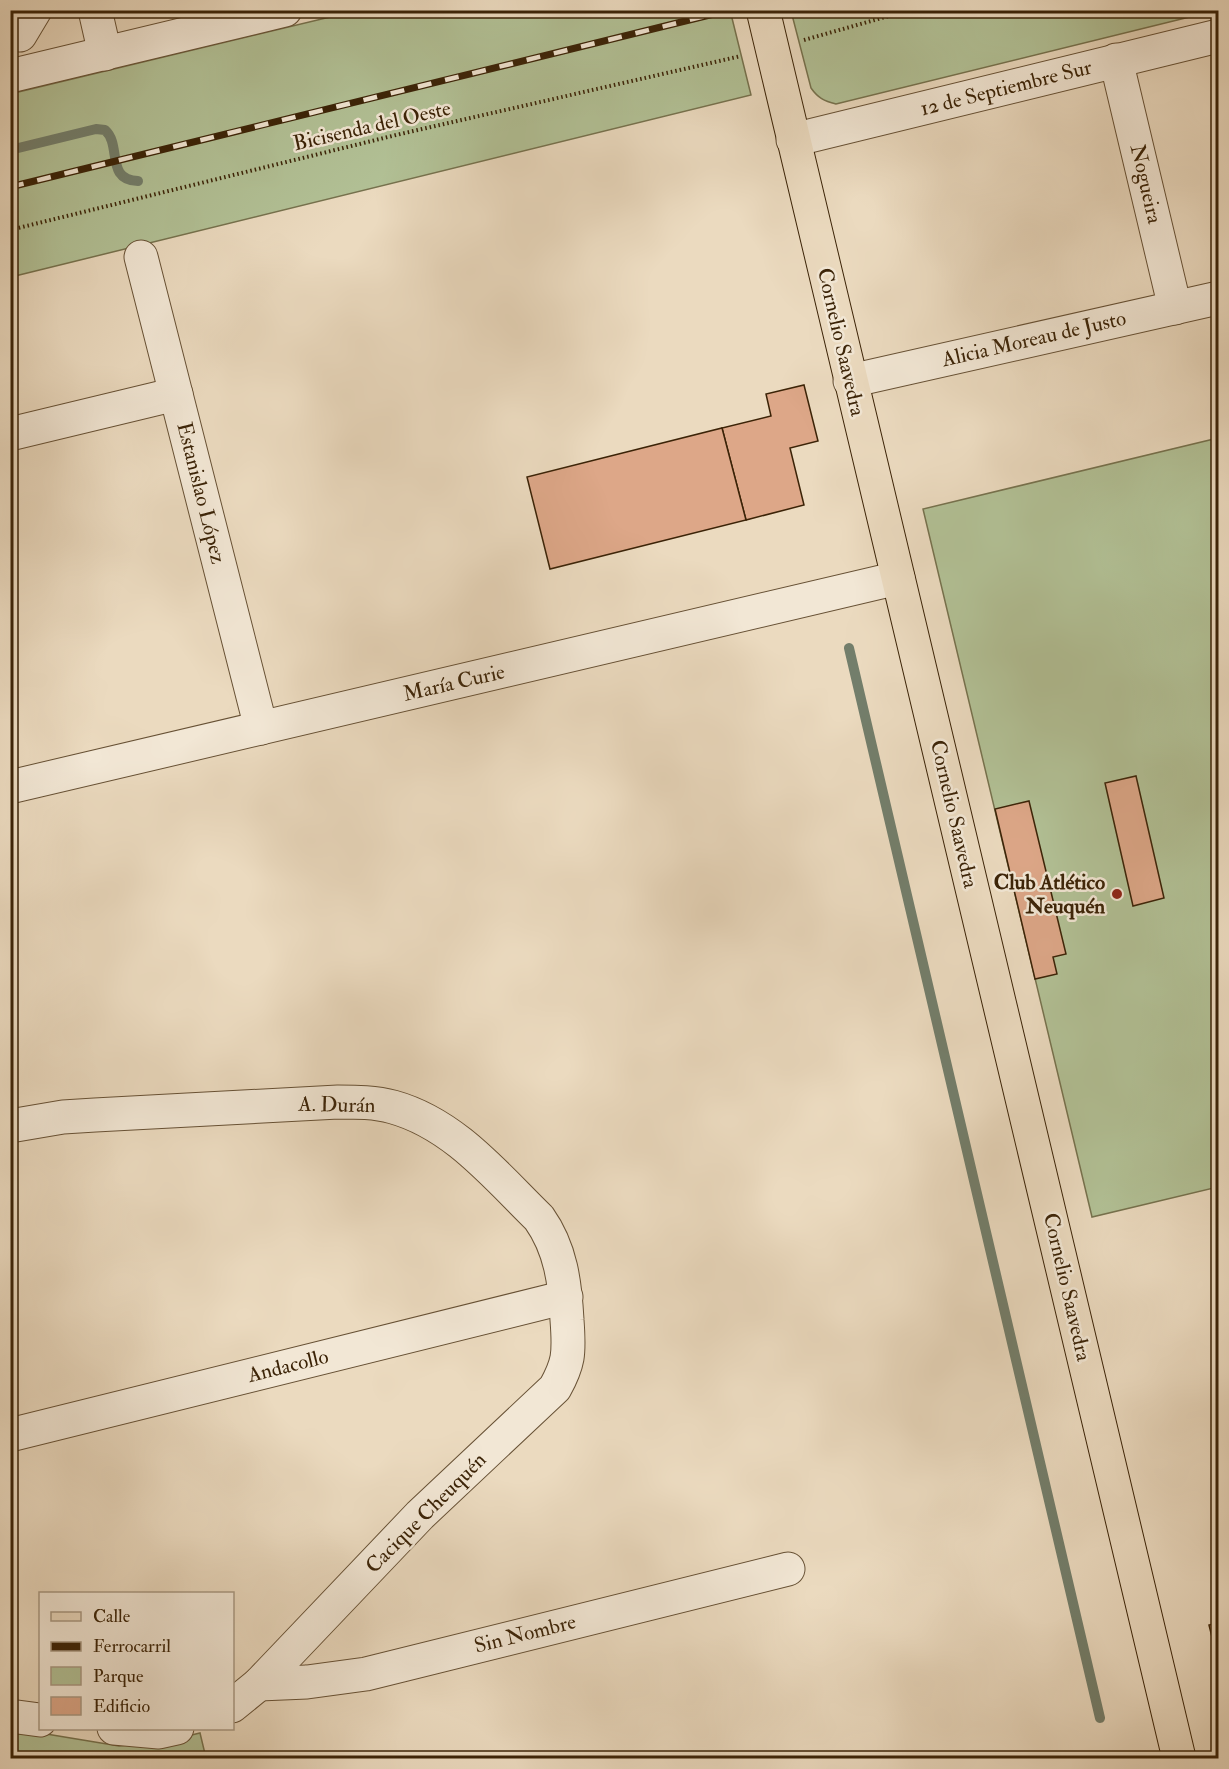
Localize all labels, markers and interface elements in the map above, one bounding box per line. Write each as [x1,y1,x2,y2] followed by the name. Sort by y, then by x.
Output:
[917,54,1095,122] street label: 12 de Septiembre Sur
[291,95,454,157] street label: Bicisenda del Oeste
[1124,142,1168,227] street label: Nogueira
[811,265,871,419] street label: Cornelio Saavedra
[938,305,1129,374] street label: Alicia Moreau de Justo
[170,419,232,567] street label: Estanislao López
[401,658,508,708] street label: María Curie
[924,737,984,891] street label: Cornelio Saavedra
[994,869,1105,920] place label: Club Atlético Neuquén
[1110,887,1124,901] marker: Club Atlético Neuquén
[297,1091,376,1119] street label: A. Durán
[1037,1210,1097,1364] street label: Cornelio Saavedra
[244,1343,331,1389] street label: Andacollo
[360,1447,492,1579] street label: Cacique Cheuquén
[39,1592,234,1730] legend
[93,1605,131,1628] text: Calle
[471,1608,579,1660] street label: Sin Nombre
[93,1635,171,1658] text: Ferrocarril
[93,1665,144,1688] text: Parque
[93,1695,150,1718] text: Edificio

